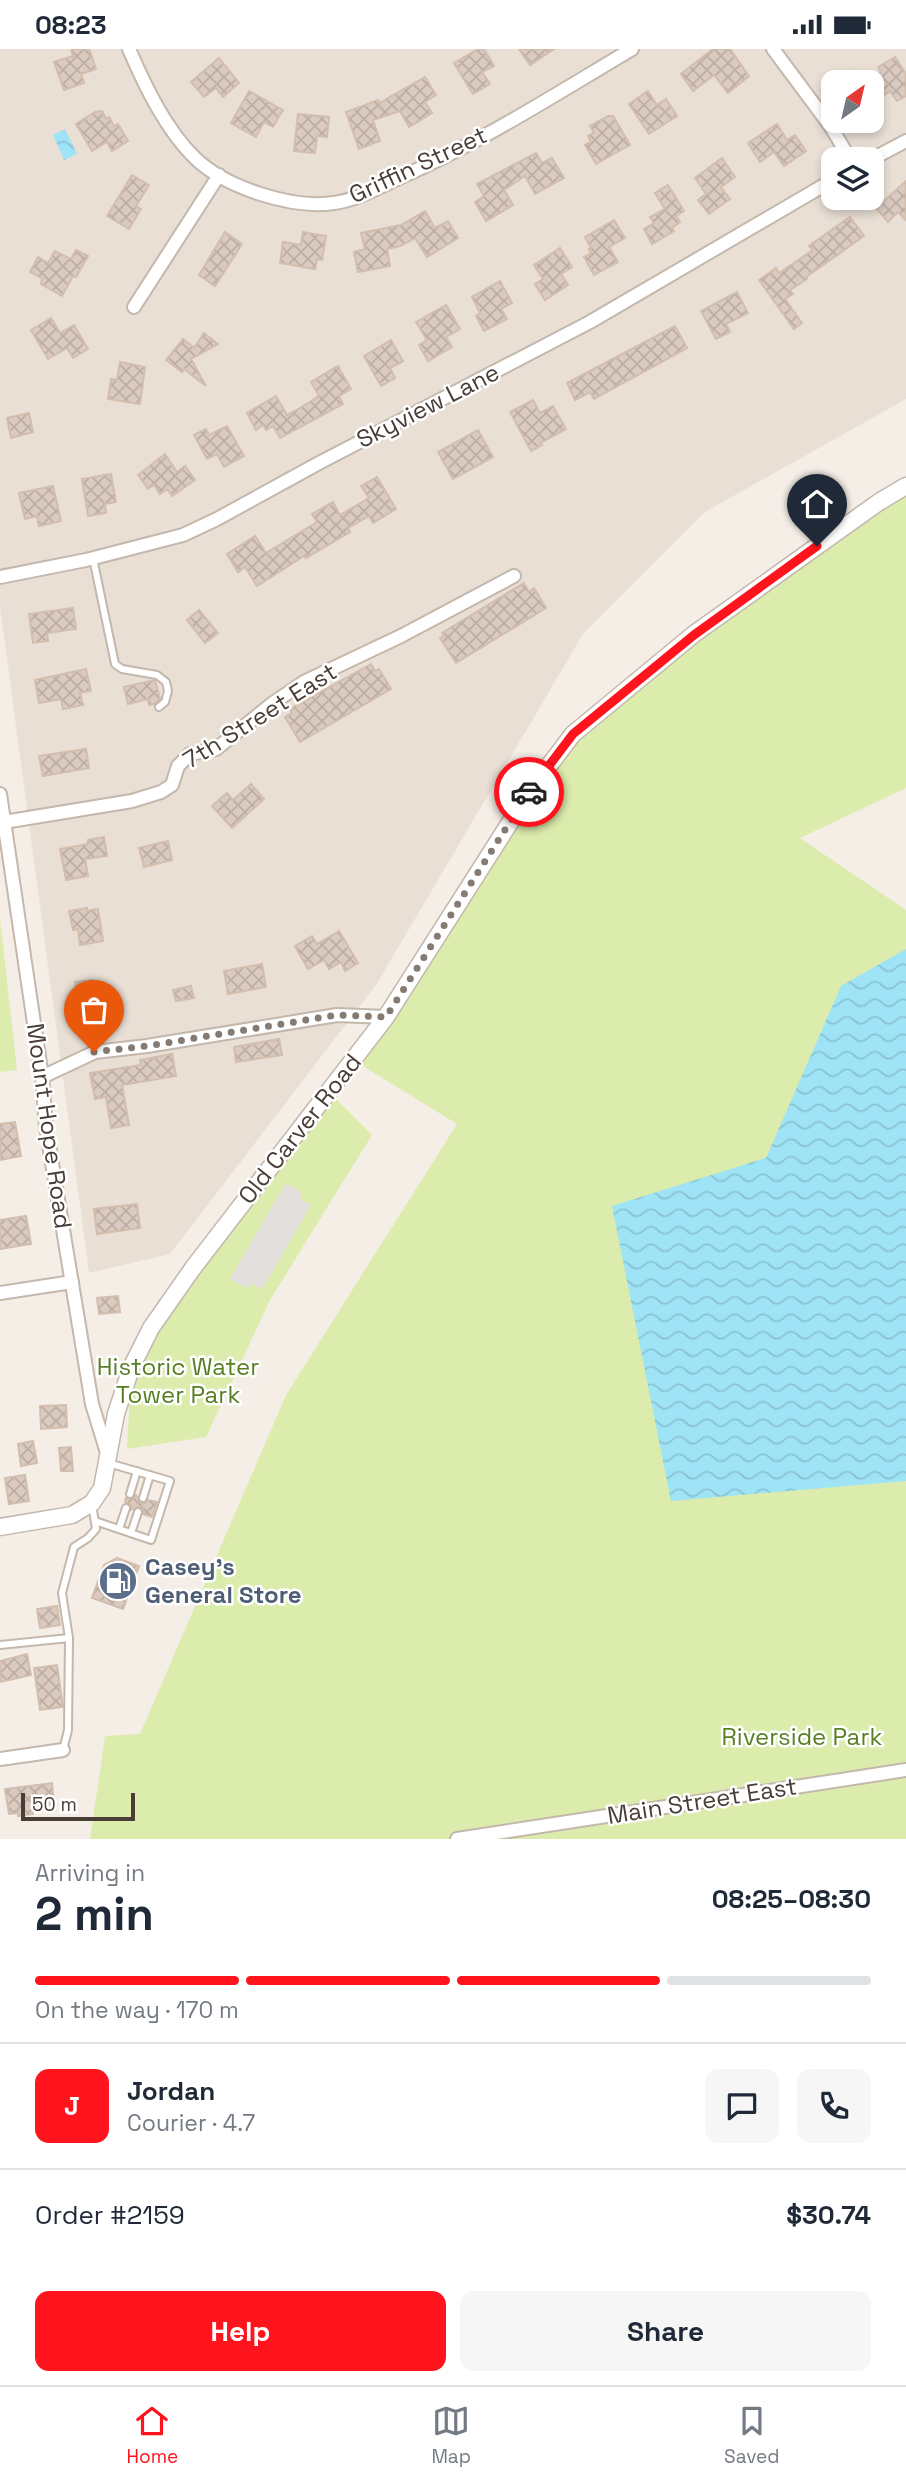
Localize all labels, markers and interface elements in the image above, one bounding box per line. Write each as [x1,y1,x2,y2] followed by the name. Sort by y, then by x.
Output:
[35,8,106,42] text: 08:23
[821,70,884,133] north arrow
[821,70,884,210] map controls
[344,119,492,210] street label: Griffin Street
[821,147,884,210] button: layers
[351,356,504,455] street label: Skyview Lane
[787,474,847,546] pin
[798,485,836,523] icon: home
[177,656,342,775] street label: 7th Street East
[494,757,564,827] courier
[510,773,548,811] icon: car
[64,980,124,1052] pin
[75,991,113,1029] icon: bag
[20,1021,79,1231] street label: Mount Hope Road
[231,1047,368,1210] street label: Old Carver Road
[97,1351,259,1410] park label: Historic Water Tower Park
[145,1551,302,1610] place label: Casey's General Store
[97,1560,139,1602] fuel station icon: Casey's General Store
[722,1721,882,1752] park label: Riverside Park
[605,1770,799,1831] street label: Main Street East
[21,1790,135,1822] scale bar
[32,1792,77,1817] text: 50 m
[35,1858,145,1888] text: Arriving in
[712,1882,871,1916] text: 08:25–08:30
[35,1885,154,1943] text: 2 min
[35,1995,239,2025] text: On the way · 170 m
[705,2069,779,2143] button: chat
[797,2069,871,2143] button: phone
[127,2074,215,2108] text: Jordan
[64,2089,80,2123] text: J
[127,2108,255,2138] text: Courier · 4.7
[35,2198,185,2232] text: Order #2159
[786,2198,871,2232] text: $30.74
[35,2291,446,2371] button: Help
[460,2291,871,2371] button: Share
[127,2402,178,2469] tab: Home
[431,2402,471,2469] tab: Map
[724,2402,779,2469] tab: Saved

